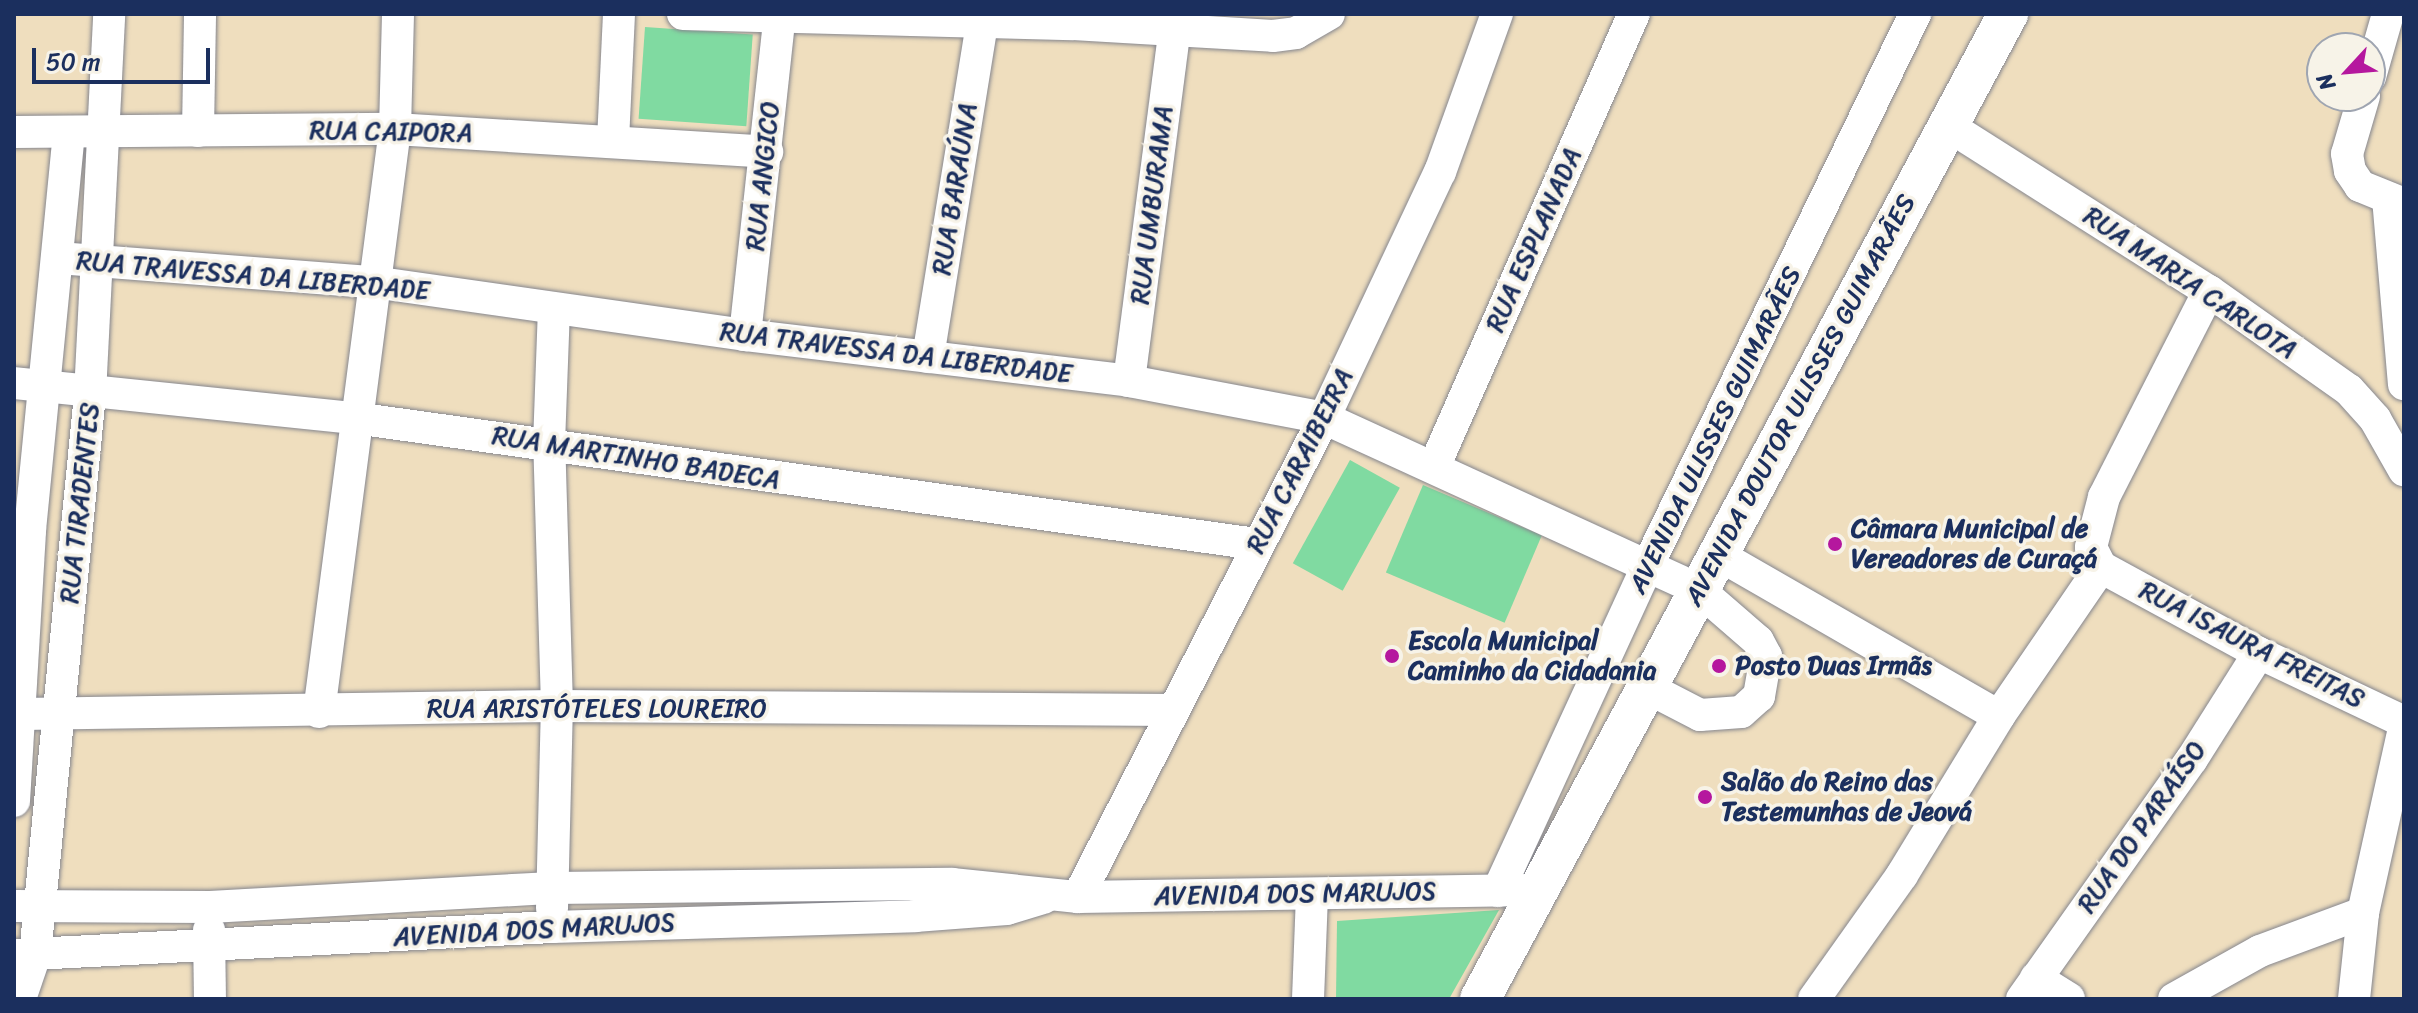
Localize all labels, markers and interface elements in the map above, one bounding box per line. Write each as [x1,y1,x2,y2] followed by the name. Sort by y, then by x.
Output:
[36,32,214,82] scale bar
[2306,32,2386,112] north arrow
[46,41,101,83] text: 50 m
[2305,66,2347,97] text: N
[740,101,786,251] street label: RUA ANGICO
[926,101,984,277] street label: RUA BARAÚNA
[1124,105,1180,305] street label: RUA UMBURAMA
[310,115,472,149] street label: RUA CAIPORA
[1480,143,1588,337] street label: RUA ESPLANADA
[1677,188,1923,612] street label: AVENIDA DOUTOR ULISSES GUIMARÃES
[2079,201,2301,365] street label: RUA MARIA CARLOTA
[73,245,433,307] street label: RUA TRAVESSA DA LIBERDADE
[1622,261,1808,599] street label: AVENIDA ULISSES GUIMARÃES
[716,316,1076,390] street label: RUA TRAVESSA DA LIBERDADE
[1240,364,1360,558] street label: RUA CARAIBEIRA
[54,400,106,606] street label: RUA TIRADENTES
[492,420,780,496] street label: RUA MARTINHO BADECA
[1851,513,2098,574] place label: Câmara Municipal de Vereadores de Curaçá
[1826,535,1844,553] marker: Câmara Municipal de Vereadores de Curaçá
[2133,574,2371,716] street label: RUA ISAURA FREITAS
[1408,625,1656,686] place label: Escola Municipal Caminho da Cidadania
[1383,647,1401,665] marker: Escola Municipal Caminho da Cidadania
[1735,650,1933,682] place label: Posto Duas Irmãs
[1710,657,1728,675] marker: Posto Duas Irmãs
[429,693,765,725] street label: RUA ARISTÓTELES LOUREIRO
[2072,737,2212,917] street label: RUA DO PARAÍSO
[1721,766,1973,828] place label: Salão do Reino das Testemunhas de Jeová
[1696,788,1714,806] marker: Salão do Reino das Testemunhas de Jeová
[1153,876,1437,912] street label: AVENIDA DOS MARUJOS
[391,907,677,953] street label: AVENIDA DOS MARUJOS

